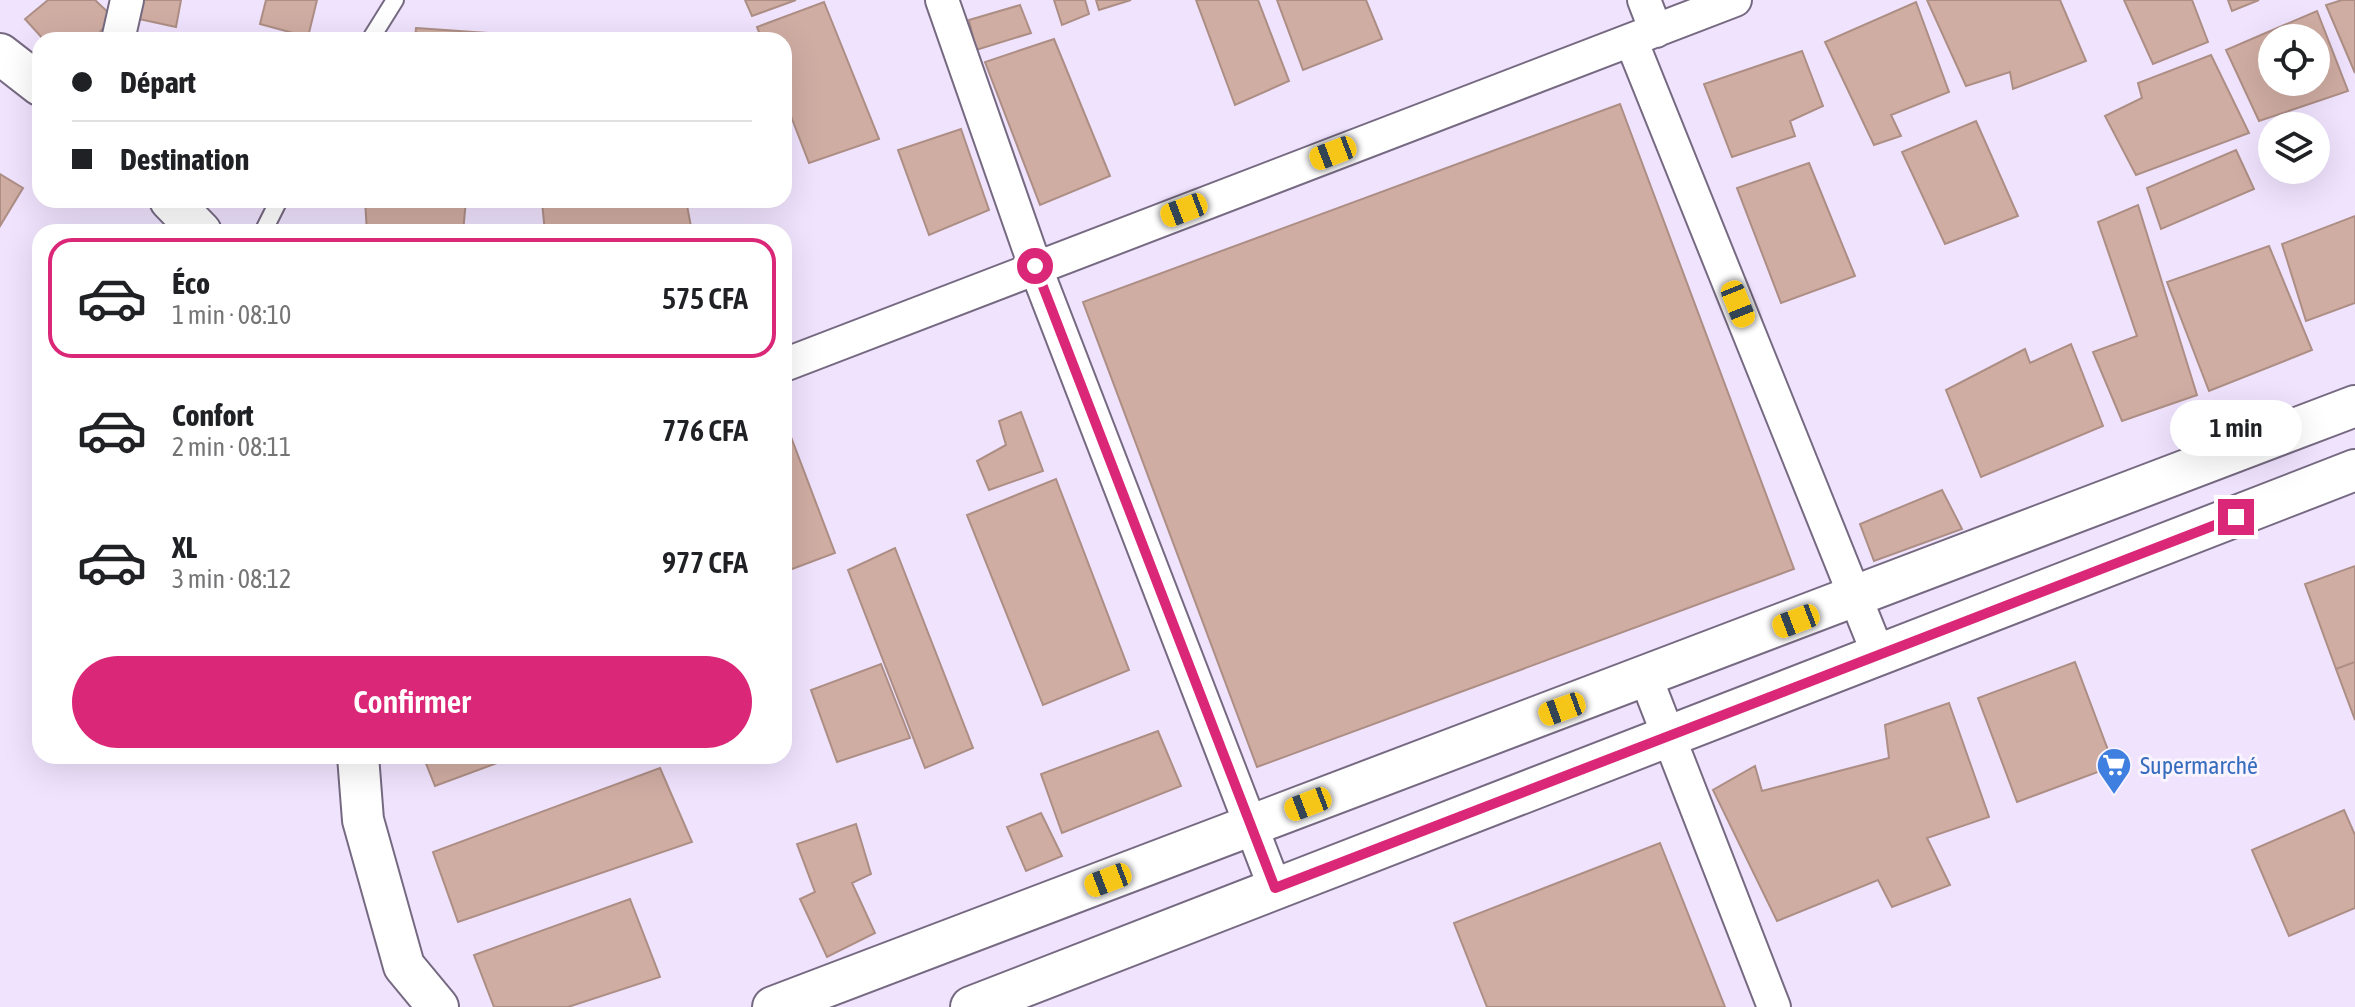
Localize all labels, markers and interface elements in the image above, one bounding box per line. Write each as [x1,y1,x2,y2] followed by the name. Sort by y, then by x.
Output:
[2258,24,2330,184] map controls
[2258,24,2330,96] button: locate
[120,65,196,99] text: Départ
[2258,112,2330,184] button: layers
[1306,133,1360,173] car
[120,142,249,176] text: Destination
[1157,190,1211,230] car
[1017,248,1053,284] route start
[76,262,148,334] icon: car
[172,266,210,300] text: Éco
[1718,277,1758,331] car
[662,281,748,315] text: 575 CFA
[172,300,291,330] text: 1 min · 08:10
[76,394,148,466] icon: car
[172,398,254,432] text: Confort
[2170,401,2302,457] callout: 1 min
[662,413,748,447] text: 776 CFA
[2209,413,2263,443] text: 1 min
[172,432,291,462] text: 2 min · 08:11
[2218,499,2254,535] route end
[76,526,148,598] icon: car
[172,530,197,564] text: XL
[662,545,748,579] text: 977 CFA
[172,564,291,594] text: 3 min · 08:12
[1769,601,1823,641] car
[72,656,752,748] button: Confirmer
[1535,690,1589,728] car
[2095,746,2133,796] supermarket icon: Supermarché
[2140,752,2258,779] place label: Supermarché
[1281,784,1335,824] car
[1081,860,1135,900] car

